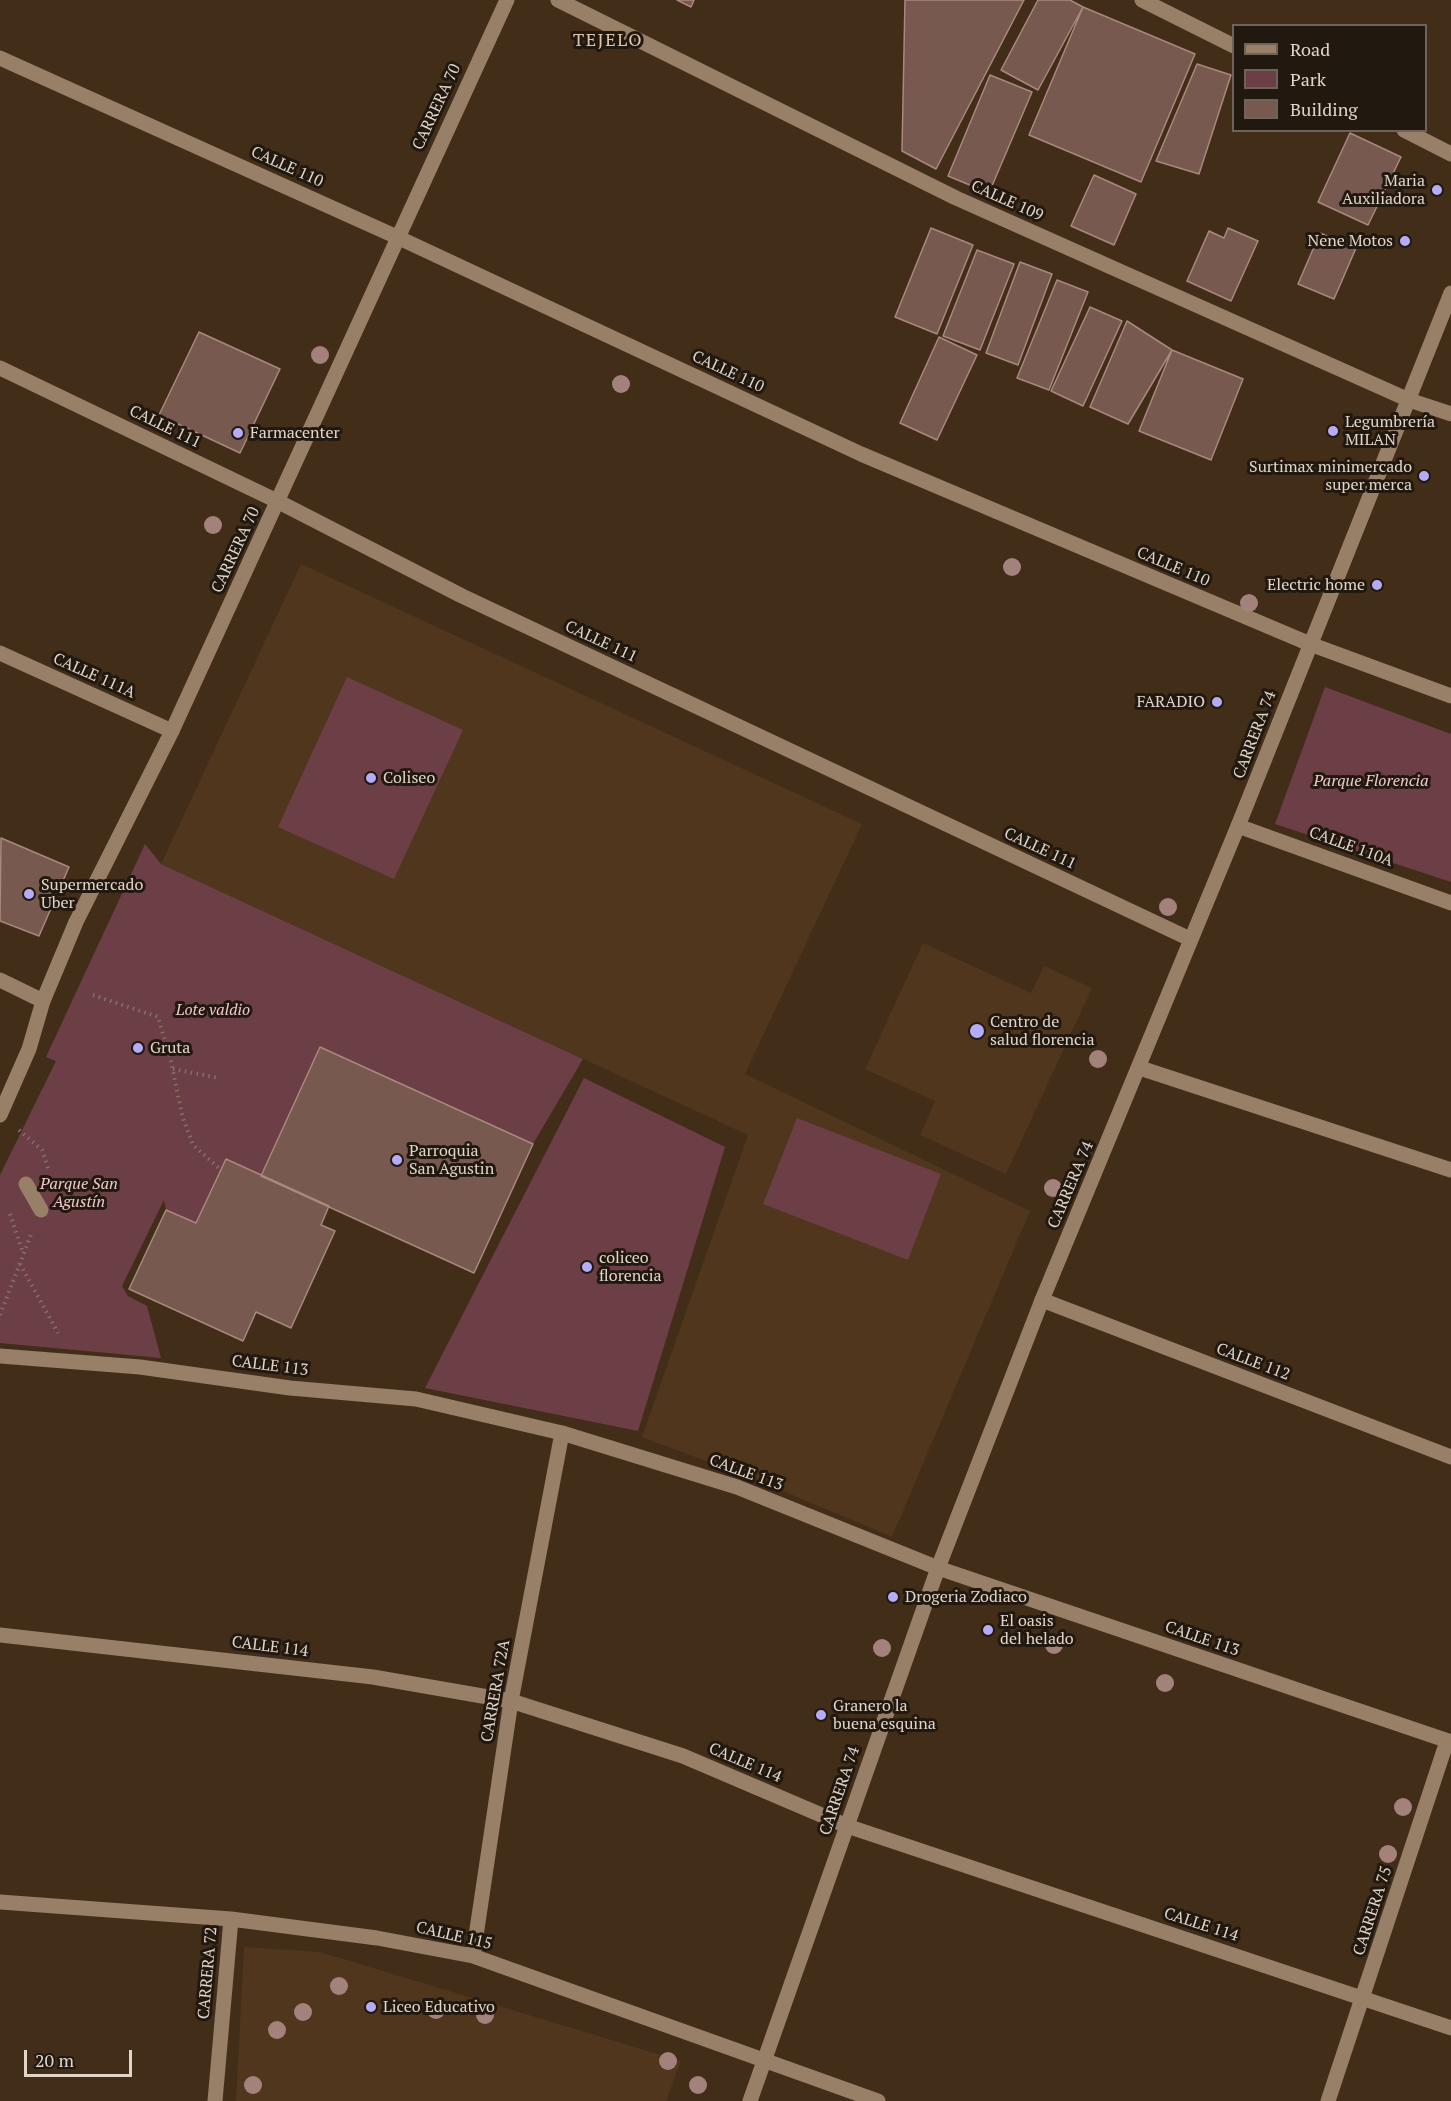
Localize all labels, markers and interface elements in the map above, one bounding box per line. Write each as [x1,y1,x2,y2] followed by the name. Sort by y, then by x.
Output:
[1232,24,1427,132] legend
[573,30,643,52] district label: TEJELO
[1290,37,1330,61] text: Road
[409,61,465,153] street label: CARRERA 70
[1290,67,1326,91] text: Park
[1290,97,1358,121] text: Building
[248,143,326,191] street label: CALLE 110
[1342,171,1425,209] place label: Maria Auxiliadora
[968,177,1046,225] street label: CALLE 109
[1430,183,1444,197] marker: Maria Auxiliadora
[1308,231,1393,251] place label: Nene Motos
[1398,234,1412,248] marker: Nene Motos
[689,347,767,397] street label: CALLE 110
[126,401,204,453] street label: CALLE 111
[1345,412,1435,450] place label: Legumbrería MILAN
[250,423,340,443] place label: Farmacenter
[1326,424,1340,438] marker: Legumbrería MILAN
[231,426,245,440] marker: Farmacenter
[1249,457,1412,495] place label: Surtimax minimercado super merca
[1417,469,1431,483] marker: Surtimax minimercado super merca
[208,504,264,596] street label: CARRERA 70
[1134,543,1212,591] street label: CALLE 110
[1267,575,1365,595] place label: Electric home
[1370,578,1384,592] marker: Electric home
[562,617,640,667] street label: CALLE 111
[50,649,138,703] street label: CALLE 111A
[1229,688,1281,782] street label: CARRERA 74
[1137,692,1205,712] place label: FARADIO
[1210,695,1224,709] marker: FARADIO
[383,768,435,788] place label: Coliseo
[364,771,378,785] marker: Coliseo
[1313,771,1429,791] park label: Parque Florencia
[1306,823,1396,871] street label: CALLE 110A
[1001,824,1079,874] street label: CALLE 111
[41,875,143,913] place label: Supermercado Uber
[22,887,36,901] marker: Supermercado Uber
[176,1000,250,1020] park label: Lote valdio
[990,1012,1094,1050] place label: Centro de salud florencia
[968,1022,986,1040] marker: Centro de salud florencia
[150,1038,190,1058] place label: Gruta
[131,1041,145,1055] marker: Gruta
[1044,1139,1098,1231] street label: CARRERA 74
[409,1141,494,1179] place label: Parroquia San Agustin
[390,1153,404,1167] marker: Parroquia San Agustin
[40,1174,118,1212] park label: Parque San Agustín
[599,1248,662,1286] place label: coliceo florencia
[580,1260,594,1274] marker: coliceo florencia
[1214,1339,1292,1385] street label: CALLE 112
[231,1352,309,1380] street label: CALLE 113
[706,1451,786,1495] street label: CALLE 113
[905,1587,1027,1607] place label: Drogeria Zodiaco
[886,1590,900,1604] marker: Drogeria Zodiaco
[1000,1611,1074,1649] place label: El oasis del helado
[1162,1617,1242,1661] street label: CALLE 113
[981,1623,995,1637] marker: El oasis del helado
[231,1633,309,1661] street label: CALLE 114
[478,1638,514,1744] street label: CARRERA 72A
[833,1696,936,1734] place label: Granero la buena esquina
[814,1708,828,1722] marker: Granero la buena esquina
[706,1739,784,1787] street label: CALLE 114
[816,1744,864,1838] street label: CARRERA 74
[1350,1864,1396,1958] street label: CARRERA 75
[1161,1904,1241,1946] street label: CALLE 114
[414,1918,494,1954] street label: CALLE 115
[194,1926,222,2020] street label: CARRERA 72
[383,1997,495,2017] place label: Liceo Educativo
[364,2000,378,2014] marker: Liceo Educativo
[27,2038,135,2076] scale bar
[35,2048,74,2072] text: 20 m

